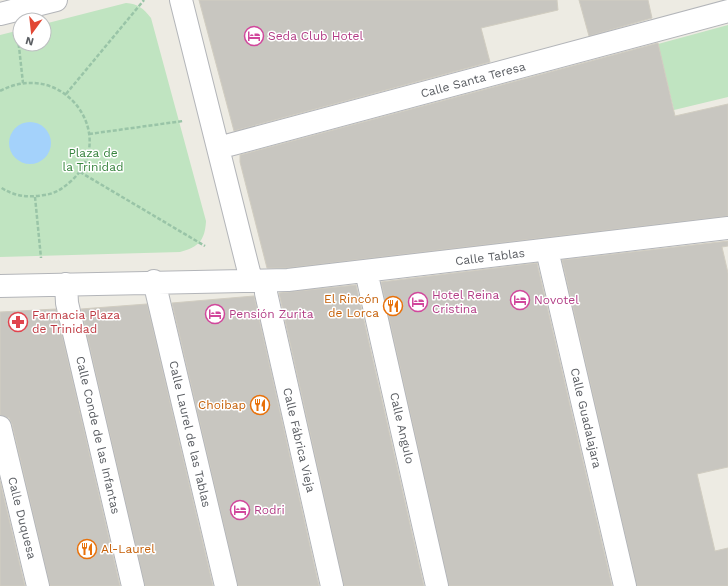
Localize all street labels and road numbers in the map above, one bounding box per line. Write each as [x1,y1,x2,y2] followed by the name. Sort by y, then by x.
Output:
[419,59,527,101] street label: Calle Santa Teresa
[454,246,526,268] street label: Calle Tablas
[73,355,123,515] street label: Calle Conde de las Infantas
[166,359,214,509] street label: Calle Laurel de las Tablas
[568,366,604,470] street label: Calle Guadalajara
[280,386,318,494] street label: Calle Fábrica Vieja
[387,391,417,465] street label: Calle Angulo
[5,475,39,561] street label: Calle Duquesa

